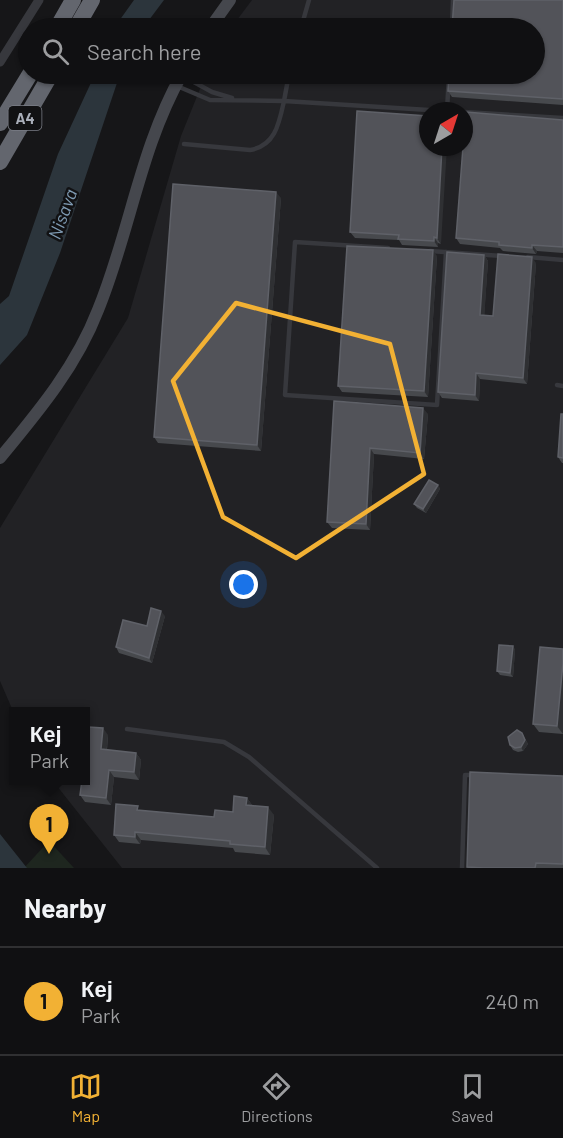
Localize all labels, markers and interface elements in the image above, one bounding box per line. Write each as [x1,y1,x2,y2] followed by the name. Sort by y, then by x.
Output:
[18,18,545,84] search box
[39,35,72,68] icon: search
[87,38,201,64] text: Search here
[419,102,473,156] north arrow
[9,106,42,130] road number: A4
[43,186,81,242] water label: Nisava
[229,570,258,599] your location
[9,707,90,785] popup
[30,720,62,746] text: Кеј
[30,748,69,772] text: Park
[29,804,68,854] pin: 1
[24,892,106,923] text: Nearby
[81,975,113,1001] text: Кеј
[40,989,47,1013] text: 1
[485,989,539,1013] text: 240 m
[81,1003,120,1027] text: Park
[69,1070,102,1125] tab: Map
[241,1070,313,1125] tab: Directions
[452,1070,494,1125] tab: Saved

